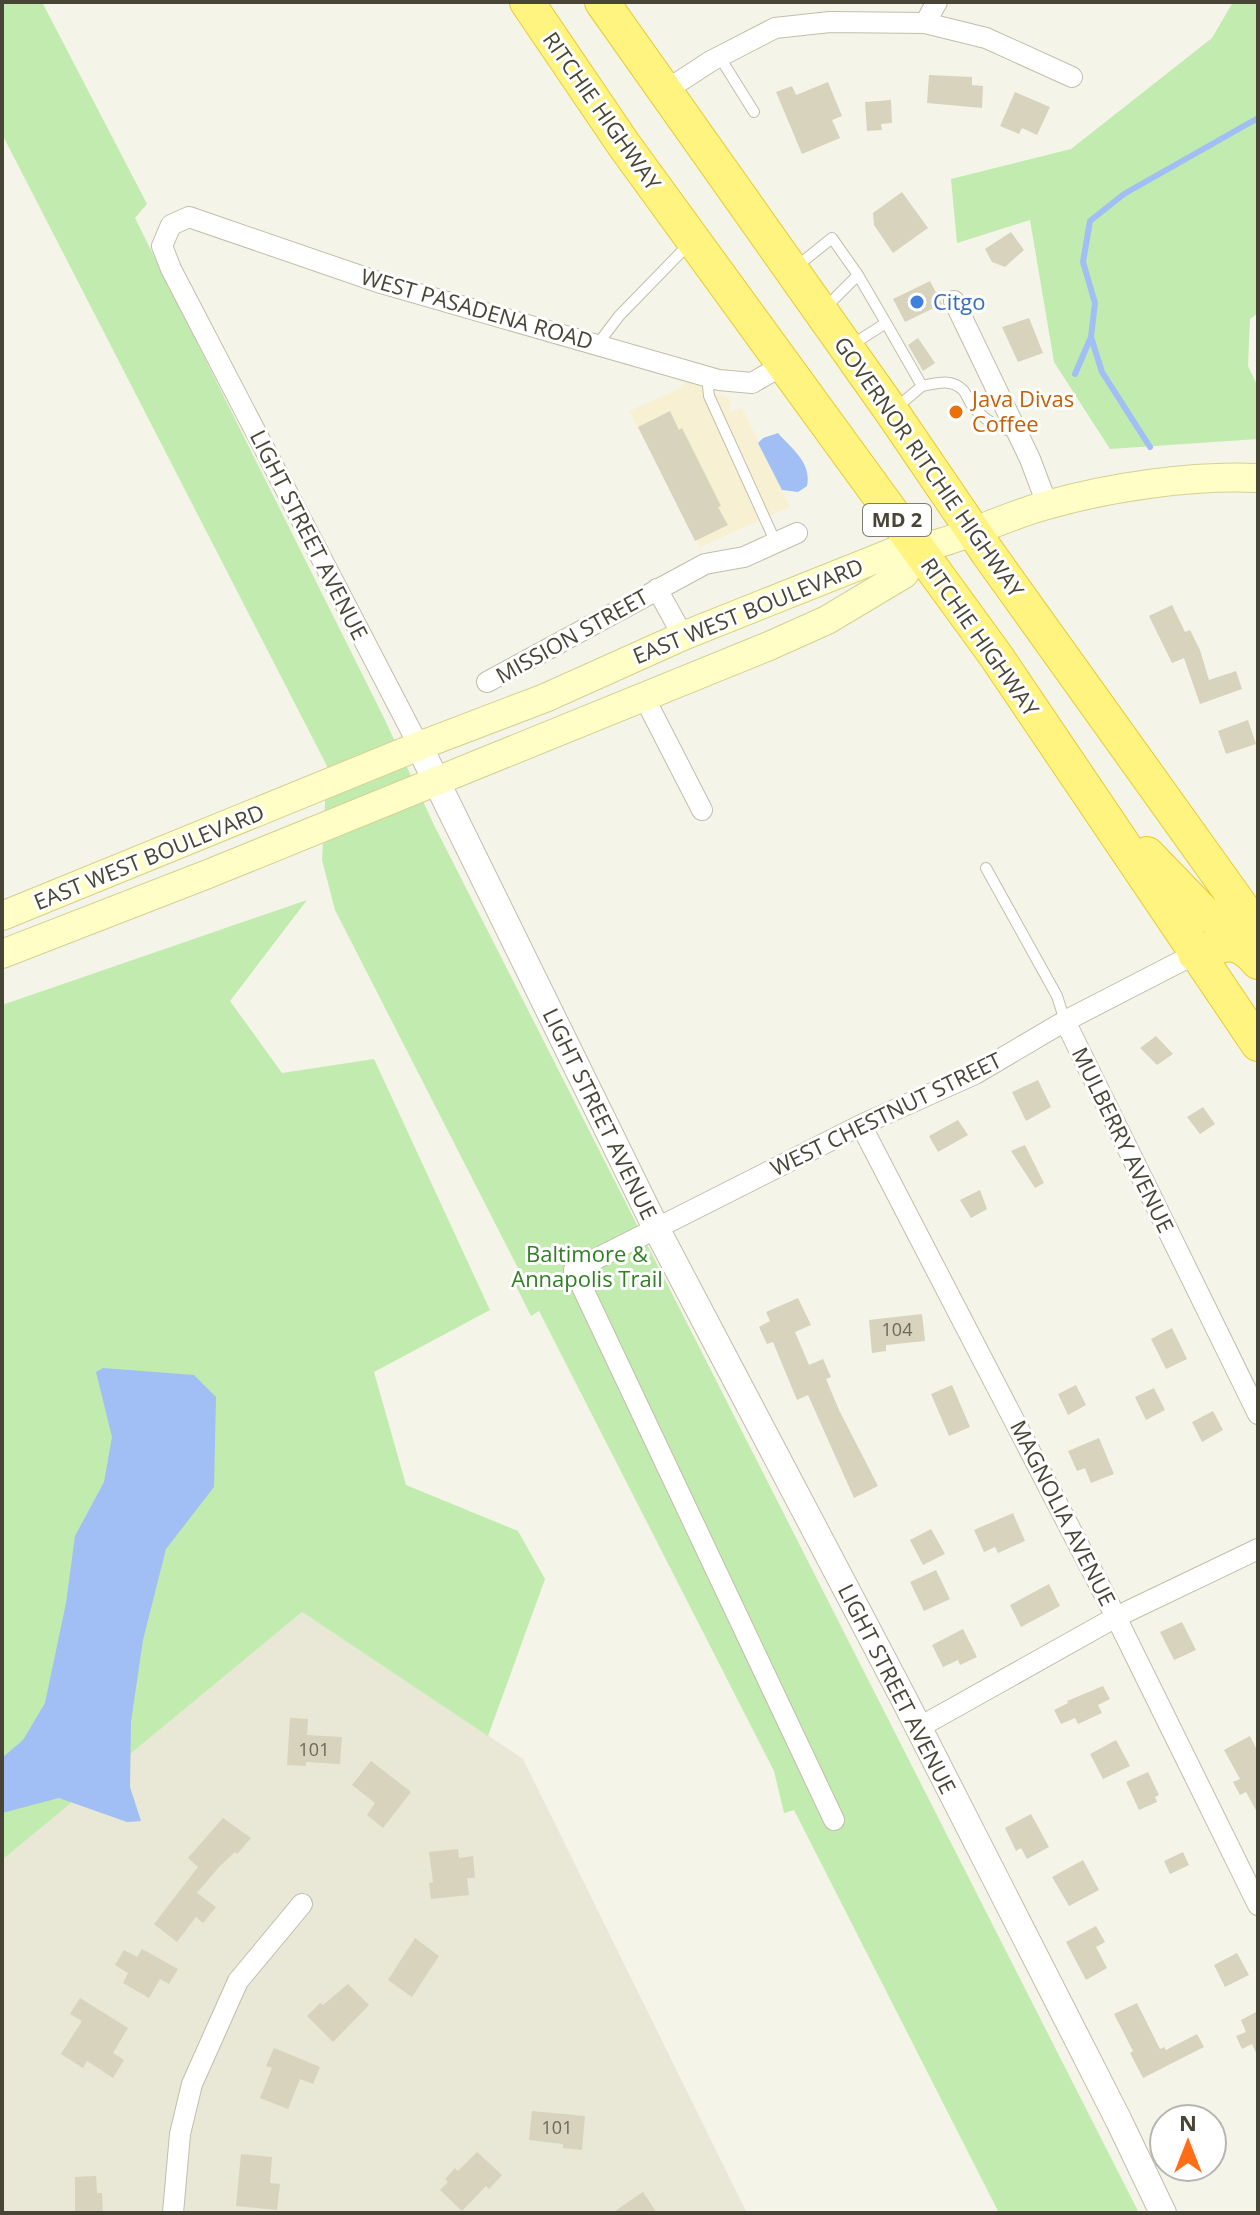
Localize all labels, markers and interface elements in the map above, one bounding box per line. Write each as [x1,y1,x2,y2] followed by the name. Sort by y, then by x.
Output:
[537,25,669,196] street label: RITCHIE HIGHWAY
[358,260,597,356] street label: WEST PASADENA ROAD
[933,286,985,316] place label: Citgo
[908,293,926,311] marker: Citgo
[828,330,1032,603] street label: GOVERNOR RITCHIE HIGHWAY
[970,383,1074,438] place label: Java Divas Coffee
[947,403,965,421] marker: Java Divas Coffee
[244,424,376,645] street label: LIGHT STREET AVENUE
[863,504,931,536] road number: MD 2
[628,550,867,670] street label: EAST WEST BOULEVARD
[915,551,1047,722] street label: RITCHIE HIGHWAY
[490,581,653,689] street label: MISSION STREET
[29,796,268,916] street label: EAST WEST BOULEVARD
[537,1003,665,1224] street label: LIGHT STREET AVENUE
[1066,1042,1182,1237] street label: MULBERRY AVENUE
[765,1044,1006,1182] street label: WEST CHESTNUT STREET
[511,1238,663,1293] park label: Baltimore & Annapolis Trail
[882,1317,912,1341] house number: 104
[1004,1415,1124,1611] street label: MAGNOLIA AVENUE
[832,1578,964,1799] street label: LIGHT STREET AVENUE
[299,1737,329,1761] house number: 101
[1148,2103,1228,2183] north arrow
[1179,2107,1197,2137] text: N
[542,2115,572,2139] house number: 101

